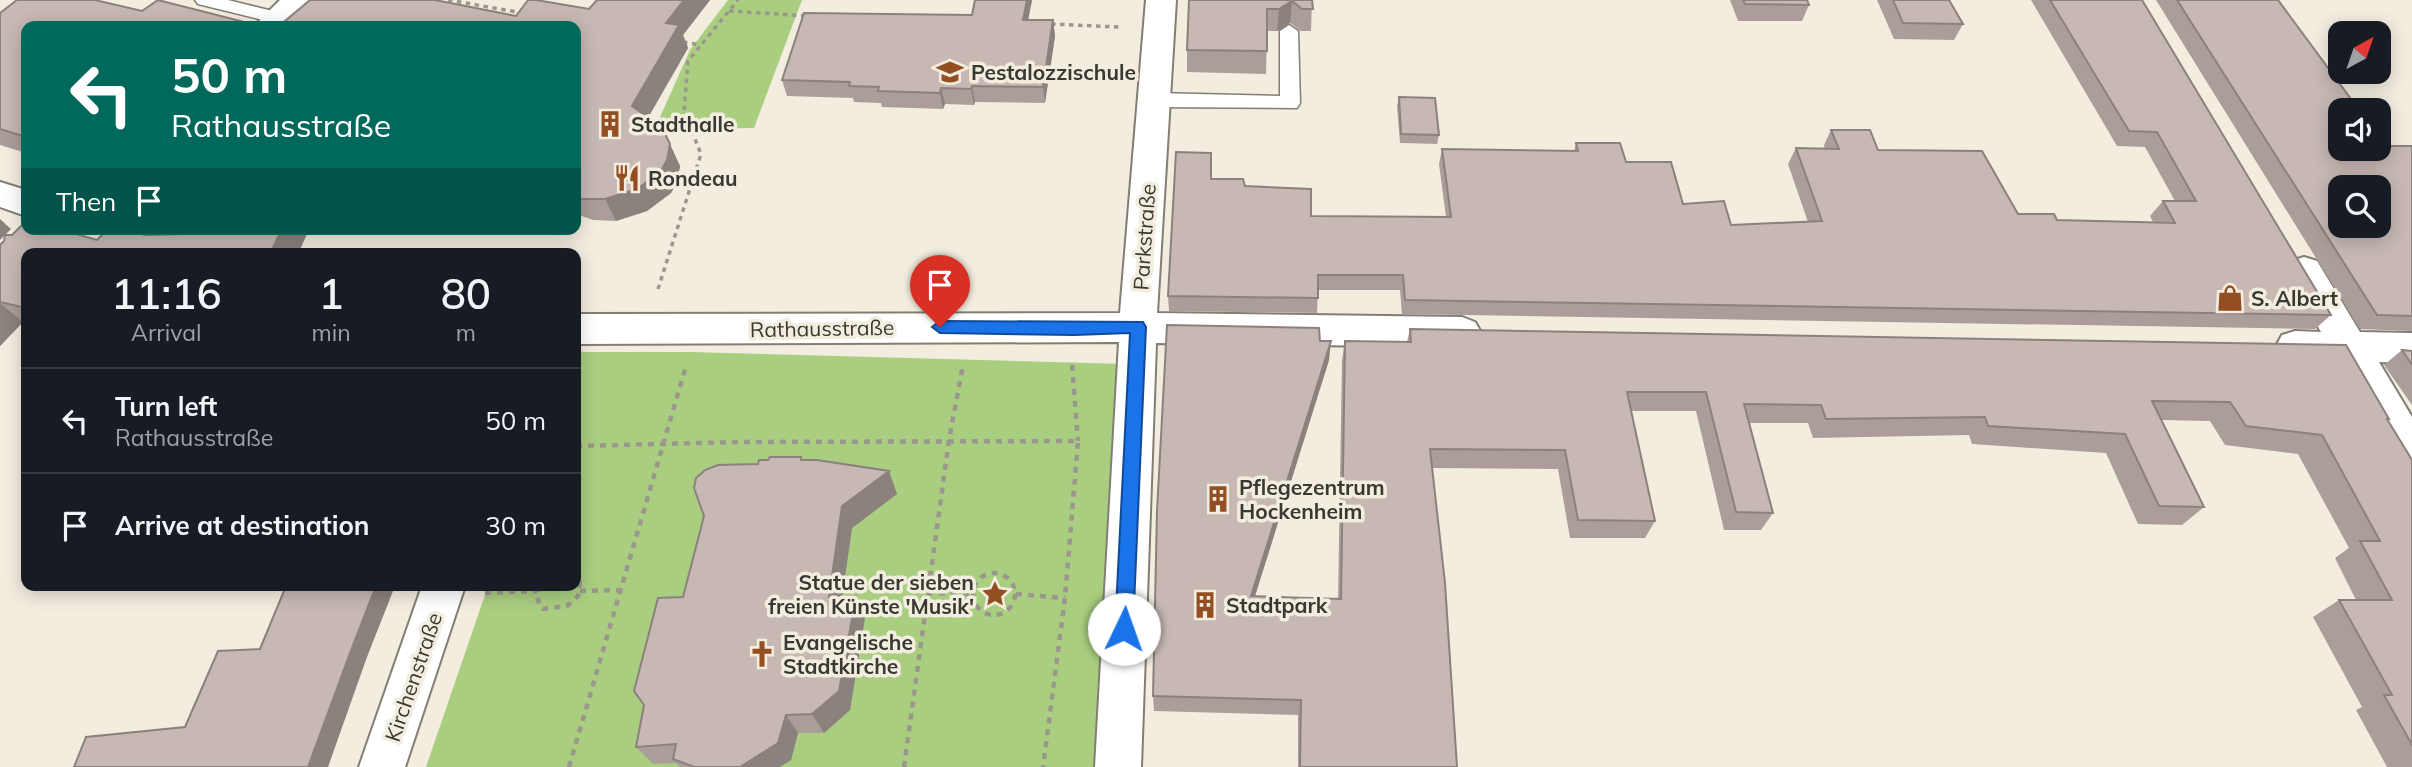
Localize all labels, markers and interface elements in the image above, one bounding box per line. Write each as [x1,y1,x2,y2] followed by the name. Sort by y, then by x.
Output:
[2328,21,2390,84] north arrow
[2328,21,2391,238] map controls
[171,44,287,105] text: 50 m
[56,49,147,140] icon: left
[935,57,965,87] school or university icon: Pestalozzischule
[971,59,1136,85] place label: Pestalozzischule
[2328,98,2391,161] button: sound
[171,105,391,145] text: Rathausstraße
[595,109,625,139] building icon: Stadthalle
[631,111,735,137] place label: Stadthalle
[612,163,642,193] restaurant icon: Rondeau
[648,165,738,191] place label: Rondeau
[2328,175,2391,238] button: search
[130,182,168,220] icon: arrive
[1127,183,1161,291] street label: Parkstraße
[56,185,116,218] text: Then
[910,255,970,327] pin
[921,266,959,304] icon: arrive
[111,267,222,320] text: 11:16
[319,267,344,320] text: 1
[441,267,491,320] text: 80
[2215,283,2245,313] shop icon: S. Albert
[2251,285,2338,311] place label: S. Albert
[750,314,894,342] street label: Rathausstraße
[131,318,201,347] text: Arrival
[312,318,351,347] text: min
[456,318,476,347] text: m
[115,390,217,423] text: Turn left
[56,402,94,440] icon: left
[485,404,546,437] text: 50 m
[115,423,273,452] text: Rathausstraße
[1239,474,1385,524] place label: Pflegezentrum Hockenheim
[1203,484,1233,514] building icon: Pflegezentrum Hockenheim
[56,507,94,545] icon: arrive
[115,509,370,542] text: Arrive at destination
[485,509,546,542] text: 30 m
[768,569,974,619] place label: Statue der sieben freien Künste 'Musik'
[980,579,1010,609] place icon: Statue der sieben freien Künste 'Musik'
[1190,590,1220,620] building icon: Stadtpark
[1087,592,1161,666] position arrow
[1226,592,1328,618] place label: Stadtpark
[379,609,447,745] street label: Kirchenstraße
[783,629,913,679] place label: Evangelische Stadtkirche
[747,639,777,669] church icon: Evangelische Stadtkirche

